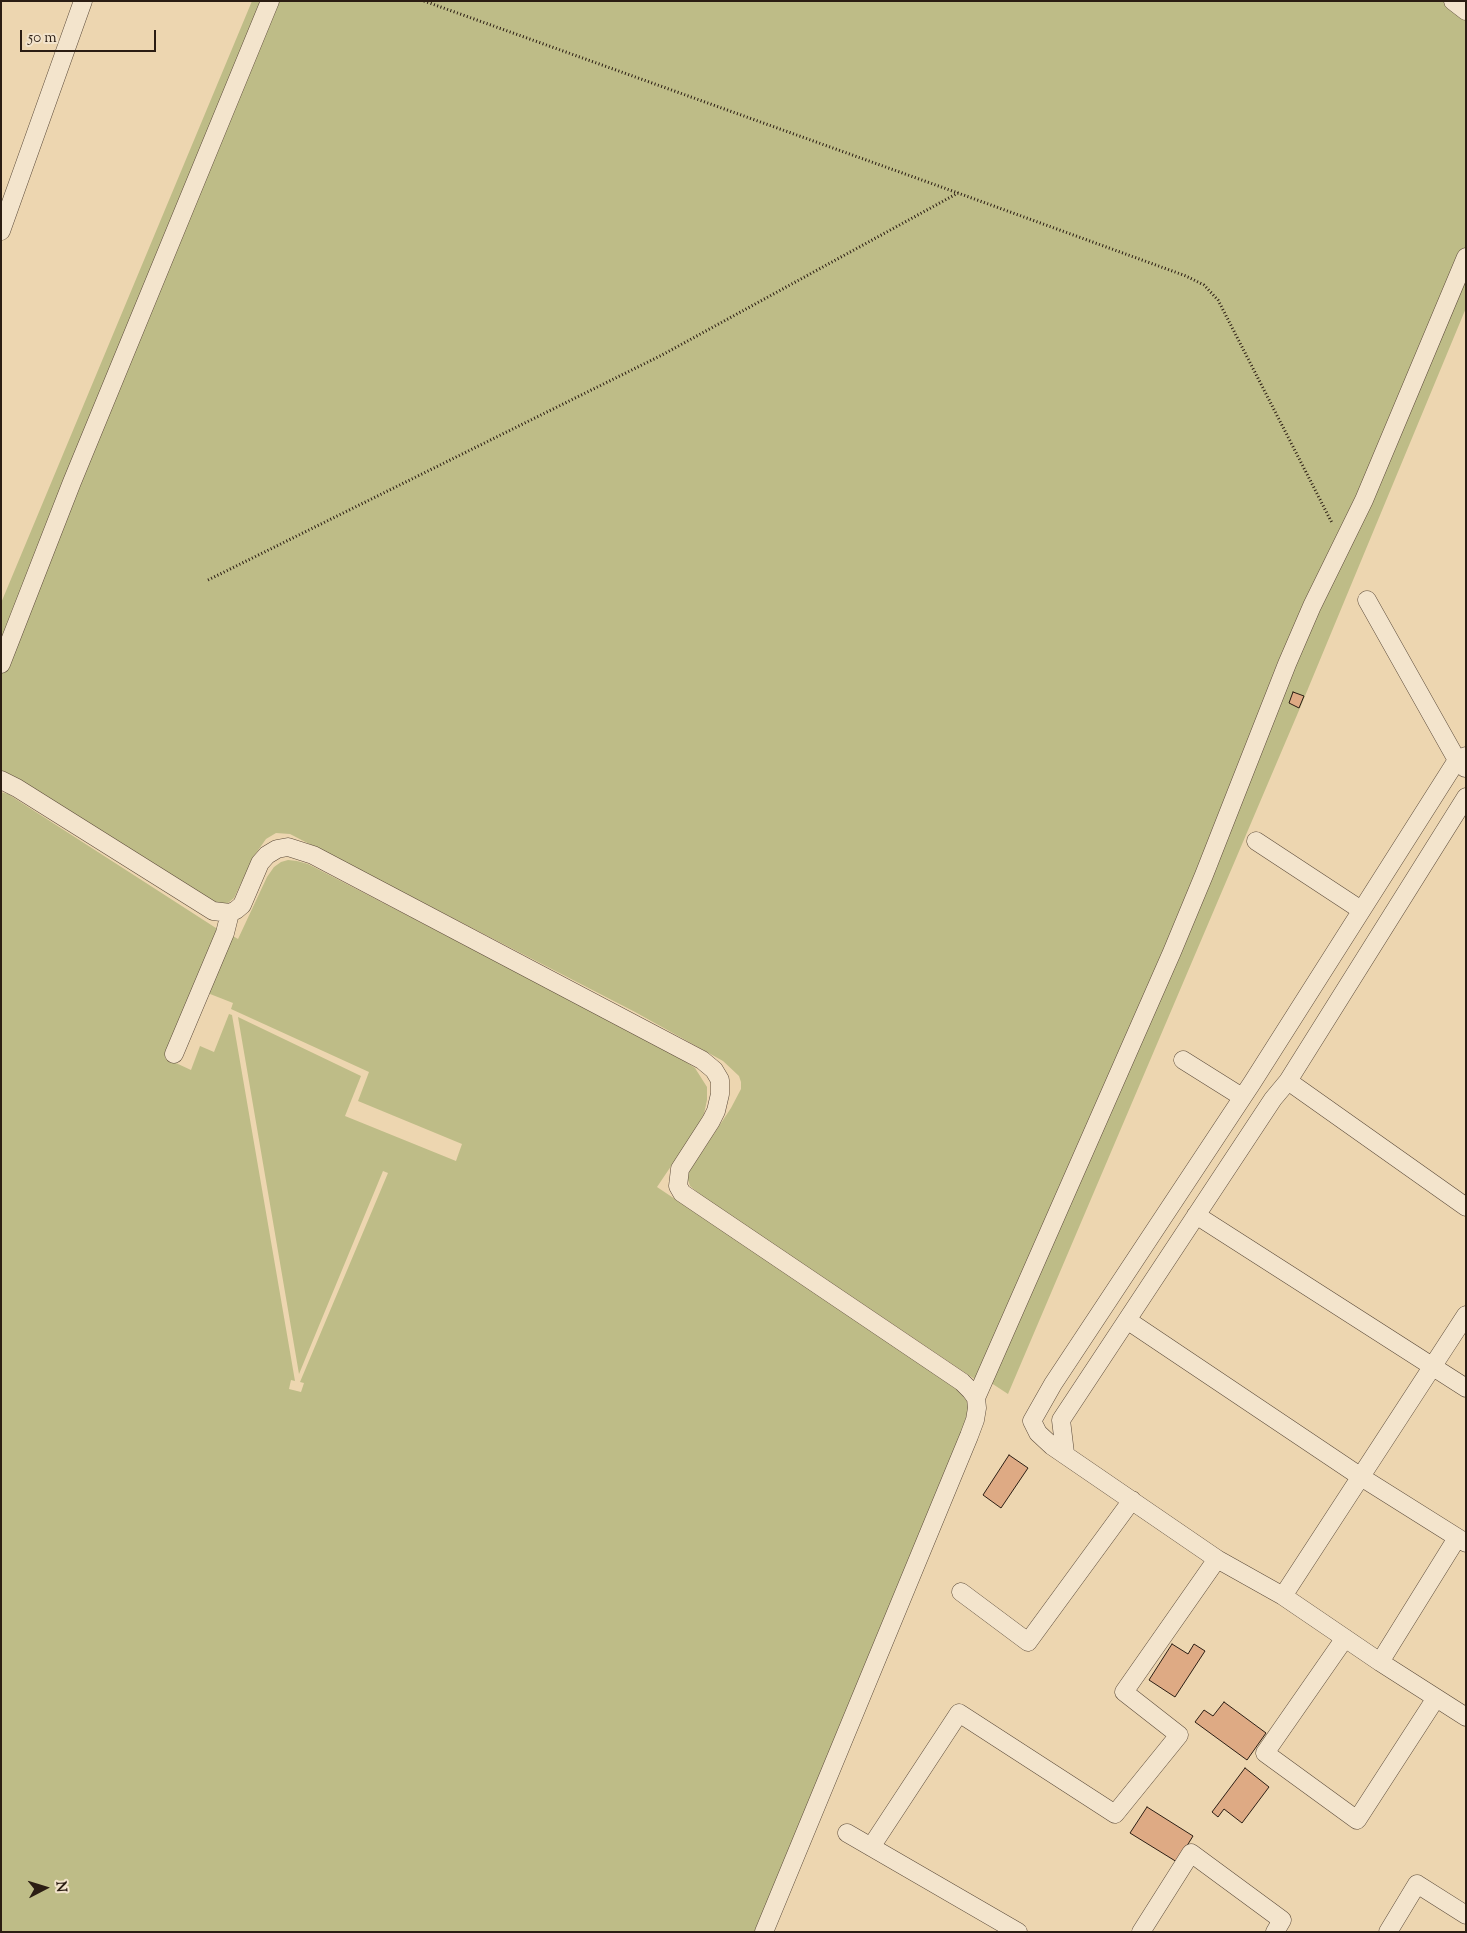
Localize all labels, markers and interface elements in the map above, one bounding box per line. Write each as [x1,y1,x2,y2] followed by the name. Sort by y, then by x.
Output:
[22,20,159,52] scale bar
[28,28,57,49] text: 50 m
[20,1863,70,1913] north arrow
[49,1880,70,1893] text: N

